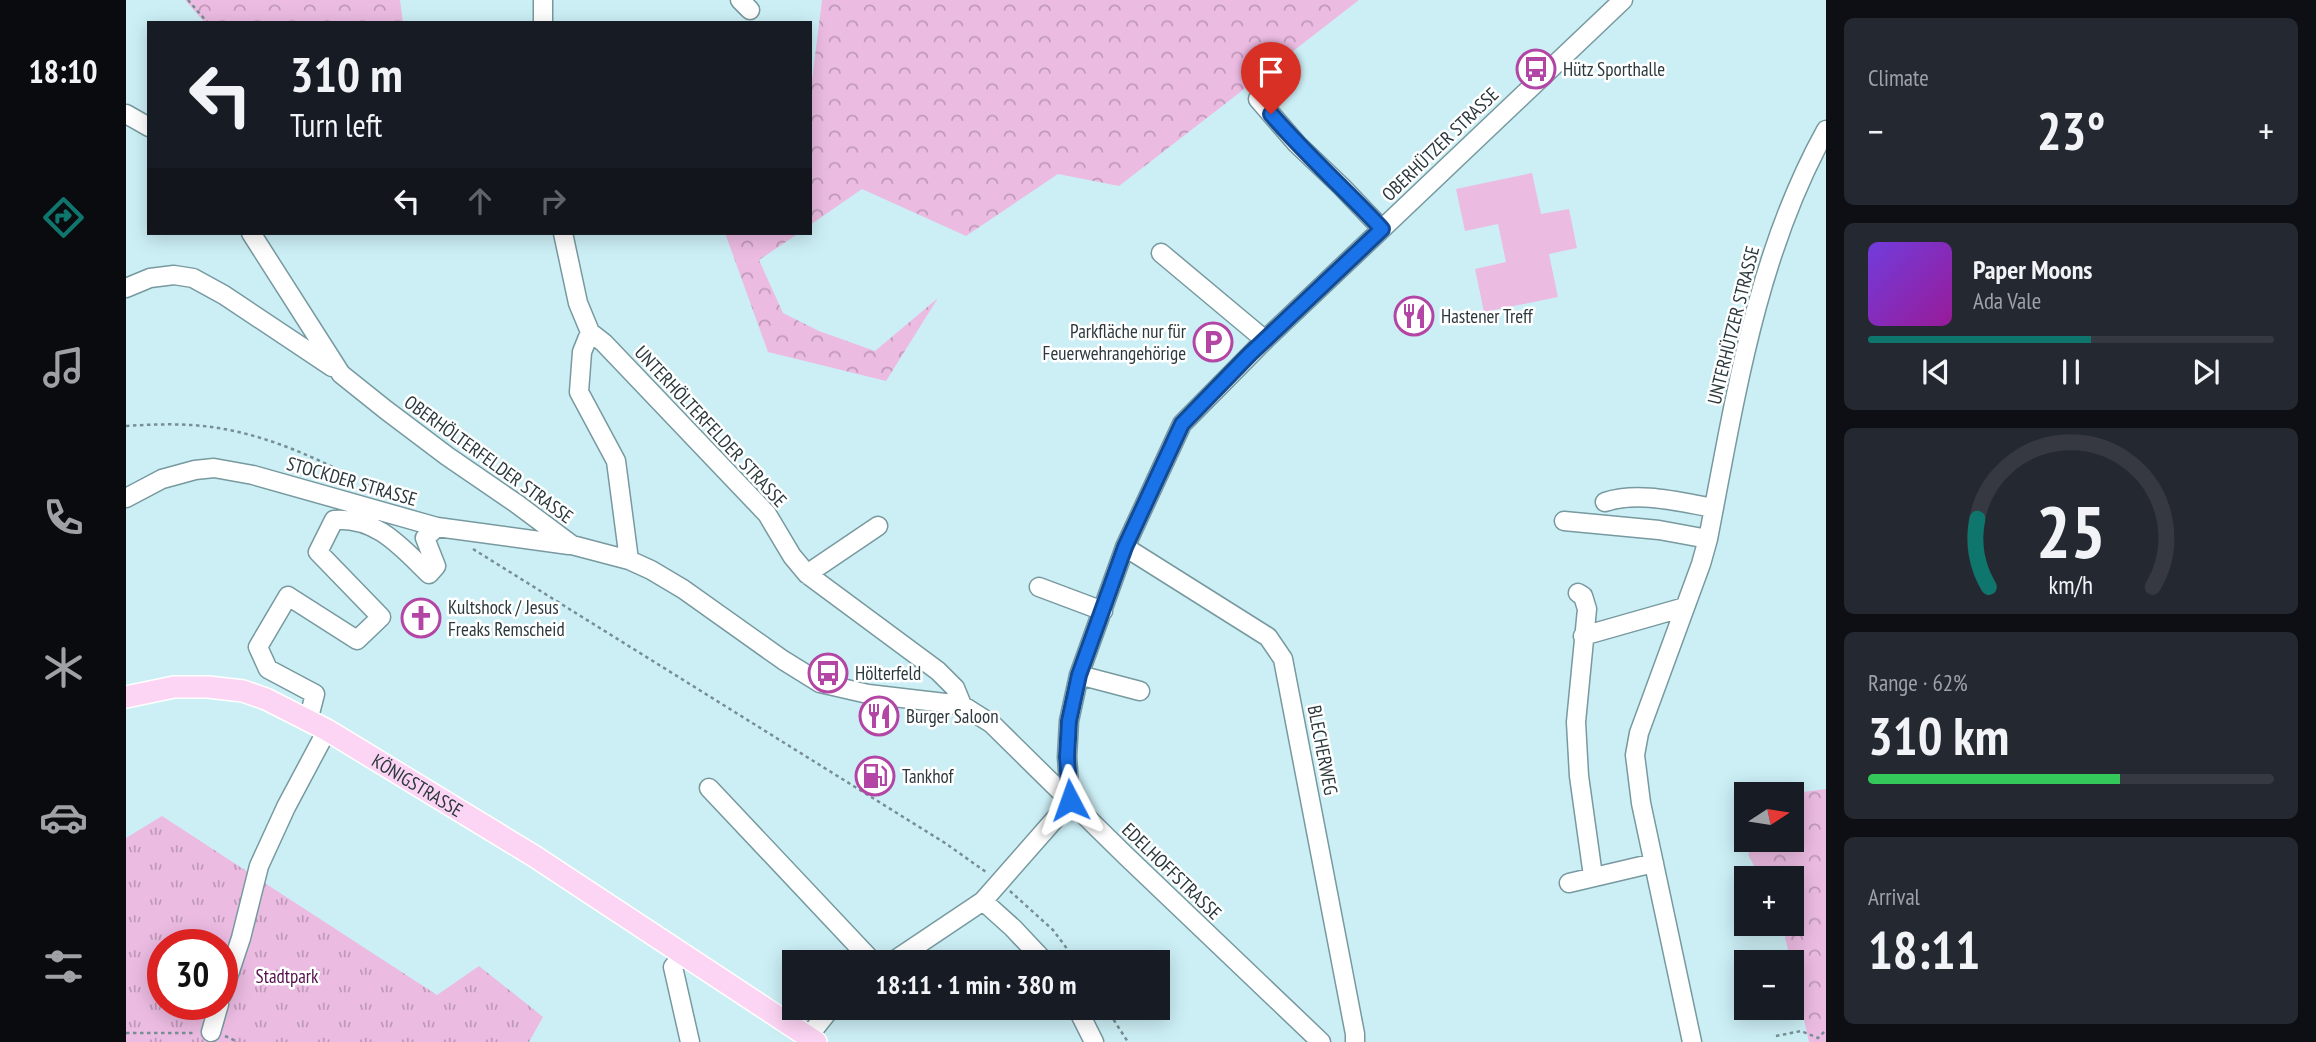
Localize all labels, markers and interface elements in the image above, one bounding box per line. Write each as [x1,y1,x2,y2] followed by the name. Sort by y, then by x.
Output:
[290,42,403,106] text: 310 m
[1241,42,1301,114] pin
[1515,48,1557,90] bus stop icon: Hütz Sporthalle
[175,49,266,140] icon: left
[28,50,98,92] text: 18:10
[1252,53,1290,91] icon: arrive
[1563,57,1665,81] place label: Hütz Sporthalle
[1868,63,1929,92] text: Climate
[1377,82,1503,206] street label: OBERHÜTZER STRASSE
[2037,97,2105,164] text: 23°
[290,104,382,146] text: Turn left
[1868,106,1884,155] text: −
[2258,106,2274,155] text: +
[388,182,426,220] icon: left
[461,182,499,220] icon: ahead
[534,182,572,220] icon: right
[39,193,88,242] icon: directions
[1702,243,1764,407] street label: UNTERHÜTZER STRASSE
[1973,253,2092,286] text: Paper Moons
[1973,286,2041,315] text: Ada Vale
[1393,295,1435,337] restaurant icon: Hastener Treff
[1441,304,1534,328] place label: Hastener Treff
[1043,319,1187,365] place label: Parkfläche nur für Feuerwehrangehörige
[1192,321,1234,363] parking icon: Parkfläche nur für Feuerwehrangehörige
[630,340,792,512] street label: UNTERHÖLTERFELDER STRASSE
[39,343,88,392] icon: music
[1917,353,1955,391] icon: previous
[2052,353,2090,391] icon: pause
[2187,353,2225,391] icon: next
[400,390,578,528] street label: OBERHÖLTERFELDER STRASSE
[284,451,420,511] street label: STOCKDER STRASSE
[2036,483,2106,577] text: 25
[39,493,88,542] icon: phone
[2049,569,2093,601] text: km/h
[448,595,565,641] place label: Kultshock / Jesus Freaks Remscheid
[400,597,442,639] church icon: Kultshock / Jesus Freaks Remscheid
[39,643,88,692] icon: climate
[807,652,849,694] bus stop icon: Hölterfeld
[855,661,921,685] place label: Hölterfeld
[1868,668,1968,697] text: Range · 62%
[858,695,900,737] restaurant icon: Burger Saloon
[1868,702,2009,769] text: 310 km
[1303,703,1343,797] street label: BLECHERWEG
[906,704,999,728] place label: Burger Saloon
[368,748,467,822] street label: KÖNIGSTRASSE
[854,755,896,797] fuel station icon: Tankhof
[1033,763,1107,837] position arrow
[902,764,955,788] place label: Tankhof
[1734,782,1804,852] north arrow
[1734,782,1804,1020] map controls
[39,793,88,842] icon: car
[1117,817,1227,925] street label: EDELHOFFSTRASSE
[1734,866,1804,936] button: +
[1868,882,1920,911] text: Arrival
[1868,916,1980,983] text: 18:11
[147,929,238,1020] speed limit sign: 30
[39,942,88,991] icon: filters
[1734,950,1804,1020] button: −
[256,964,319,988] park label: Stadtpark
[876,968,1076,1001] text: 18:11 · 1 min · 380 m

